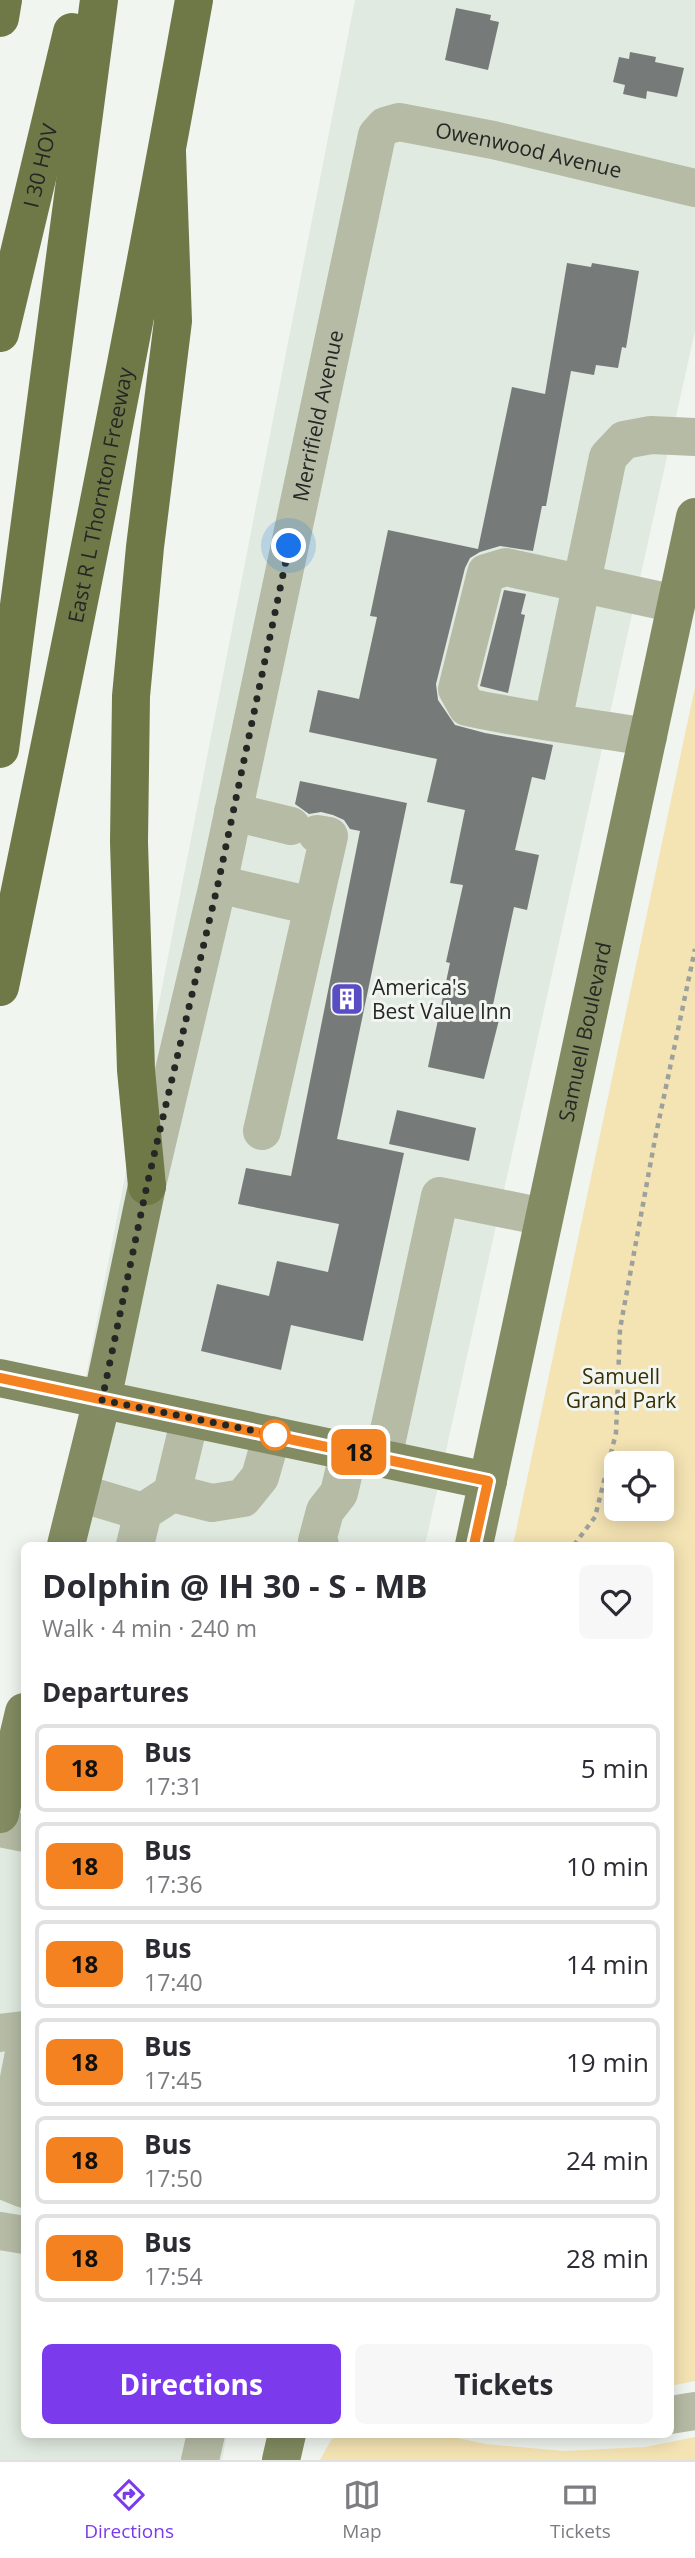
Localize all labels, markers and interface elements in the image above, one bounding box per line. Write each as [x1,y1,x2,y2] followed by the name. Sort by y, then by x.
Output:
[433,115,625,184] street label: Owenwood Avenue
[16,121,64,210] street label: I 30 HOV
[286,327,349,504] street label: Merrifield Avenue
[61,364,139,625] street label: East R L Thornton Freeway
[271,528,306,563] your location
[551,939,617,1124] street label: Samuell Boulevard
[372,973,512,1025] place label: America's Best Value Inn
[328,980,366,1018] building icon: America's Best Value Inn
[566,1362,676,1414] park label: Samuell Grand Park
[260,1420,290,1450] unlabelled marker
[328,1429,390,1475] line badge: 18
[345,1435,373,1468] text: 18
[604,1451,674,1521] map controls
[604,1451,674,1521] button: locate
[42,1563,427,1608] text: Dolphin @ IH 30 - S - MB
[579,1565,653,1639] button: heart
[42,1612,257,1644] text: Walk · 4 min · 240 m
[42,1674,189,1710] text: Departures
[144,1734,191,1770] text: Bus
[581,1750,649,1786] text: 5 min
[71,1751,98,1784] text: 18
[144,1770,203,1802] text: 17:31
[144,1832,191,1868] text: Bus
[566,1848,649,1884] text: 10 min
[71,1849,98,1882] text: 18
[144,1868,203,1900] text: 17:36
[144,1930,191,1966] text: Bus
[566,1946,649,1982] text: 14 min
[71,1947,98,1980] text: 18
[144,1966,203,1998] text: 17:40
[144,2028,191,2064] text: Bus
[566,2044,649,2080] text: 19 min
[71,2045,98,2078] text: 18
[144,2064,203,2096] text: 17:45
[144,2126,191,2162] text: Bus
[566,2142,649,2178] text: 24 min
[71,2143,98,2176] text: 18
[144,2162,203,2194] text: 17:50
[144,2224,191,2260] text: Bus
[566,2240,649,2276] text: 28 min
[71,2241,98,2274] text: 18
[144,2260,203,2292] text: 17:54
[42,2344,341,2424] button: Directions
[355,2344,653,2424] button: Tickets
[84,2476,174,2544] tab: Directions
[342,2476,382,2544] tab: Map
[550,2476,611,2544] tab: Tickets

